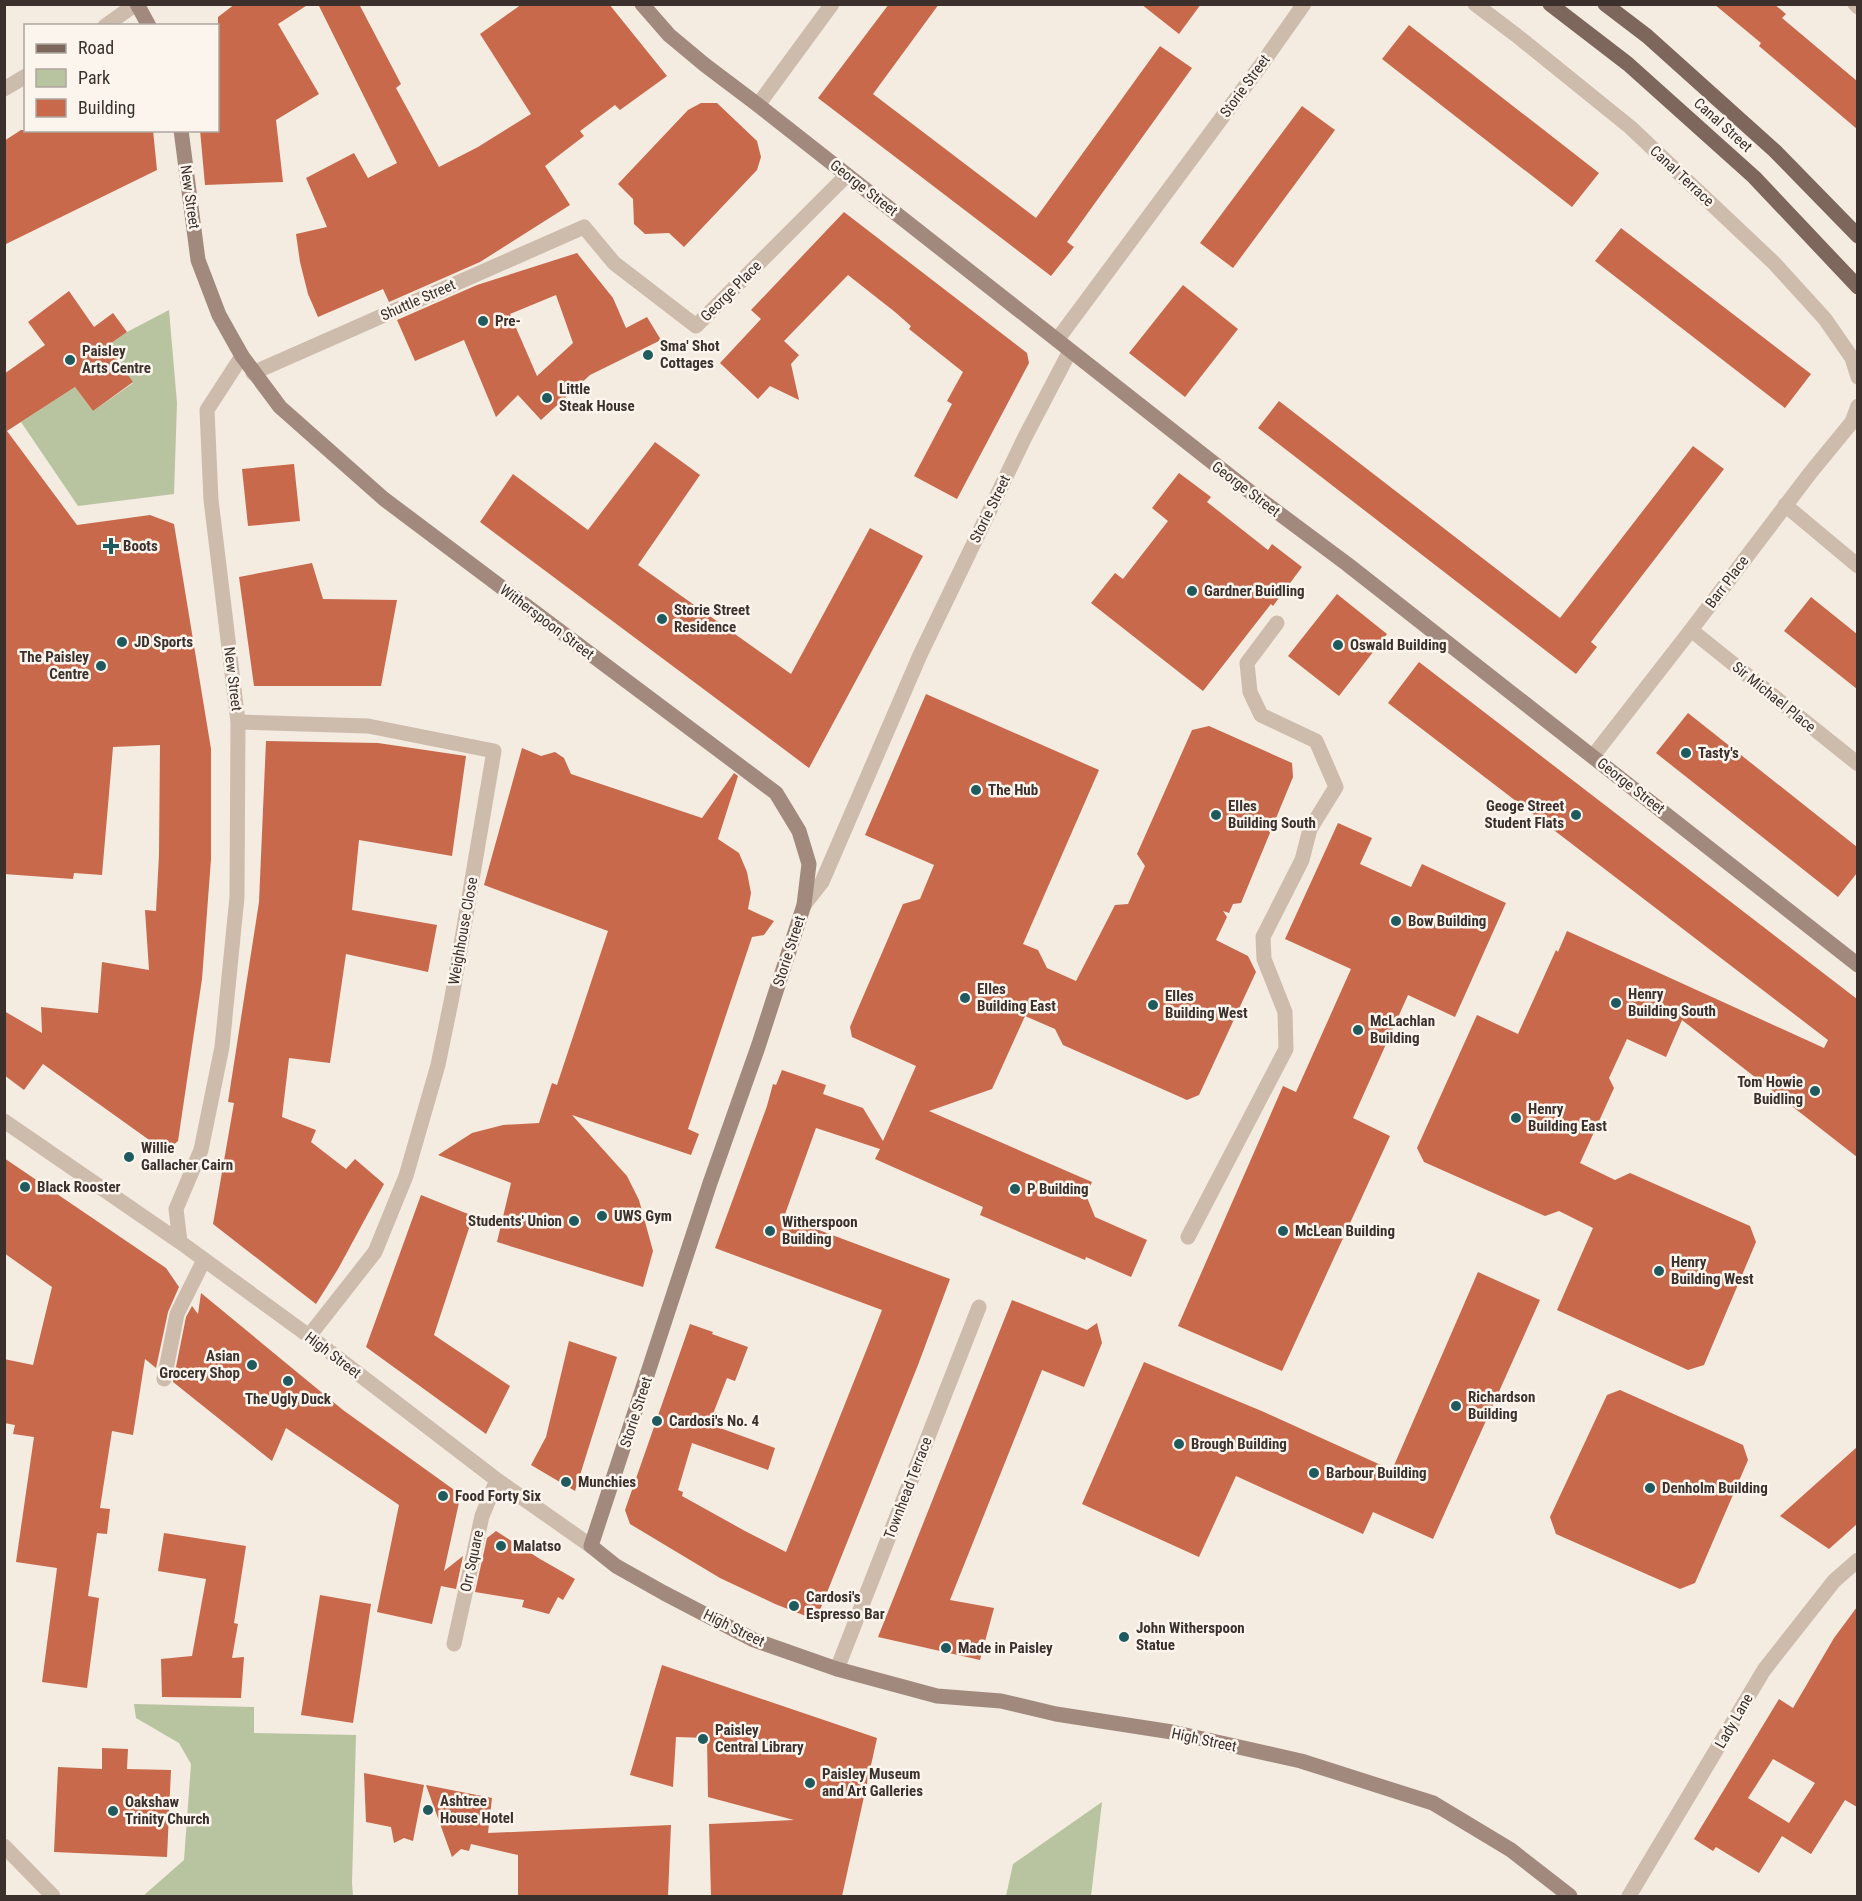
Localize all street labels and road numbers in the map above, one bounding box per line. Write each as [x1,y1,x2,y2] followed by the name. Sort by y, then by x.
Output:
[1216,51,1274,121] street label: Storie Street
[1690,94,1756,156] street label: Canal Street
[1646,142,1718,210] street label: Canal Terrace
[827,156,901,220] street label: George Street
[177,164,203,230] street label: New Street
[697,257,765,325] street label: George Place
[378,275,458,325] street label: Shuttle Street
[1208,457,1284,521] street label: George Street
[966,472,1014,546] street label: Storie Street
[1701,552,1753,612] street label: Barr Place
[496,581,598,663] street label: Witherspoon Street
[220,646,246,712] street label: New Street
[1729,658,1819,736] street label: Sir Michael Place
[1594,754,1668,818] street label: George Street
[445,876,481,986] street label: Weighhouse Close
[769,913,809,989] street label: Storie Street
[301,1328,365,1382] street label: High Street
[616,1374,656,1450] street label: Storie Street
[880,1434,936,1542] street label: Townhead Terrace
[457,1528,487,1594] street label: Orr Square
[700,1605,768,1651] street label: High Street
[1711,1690,1757,1752] street label: Lady Lane
[1170,1724,1238,1756] street label: High Street

